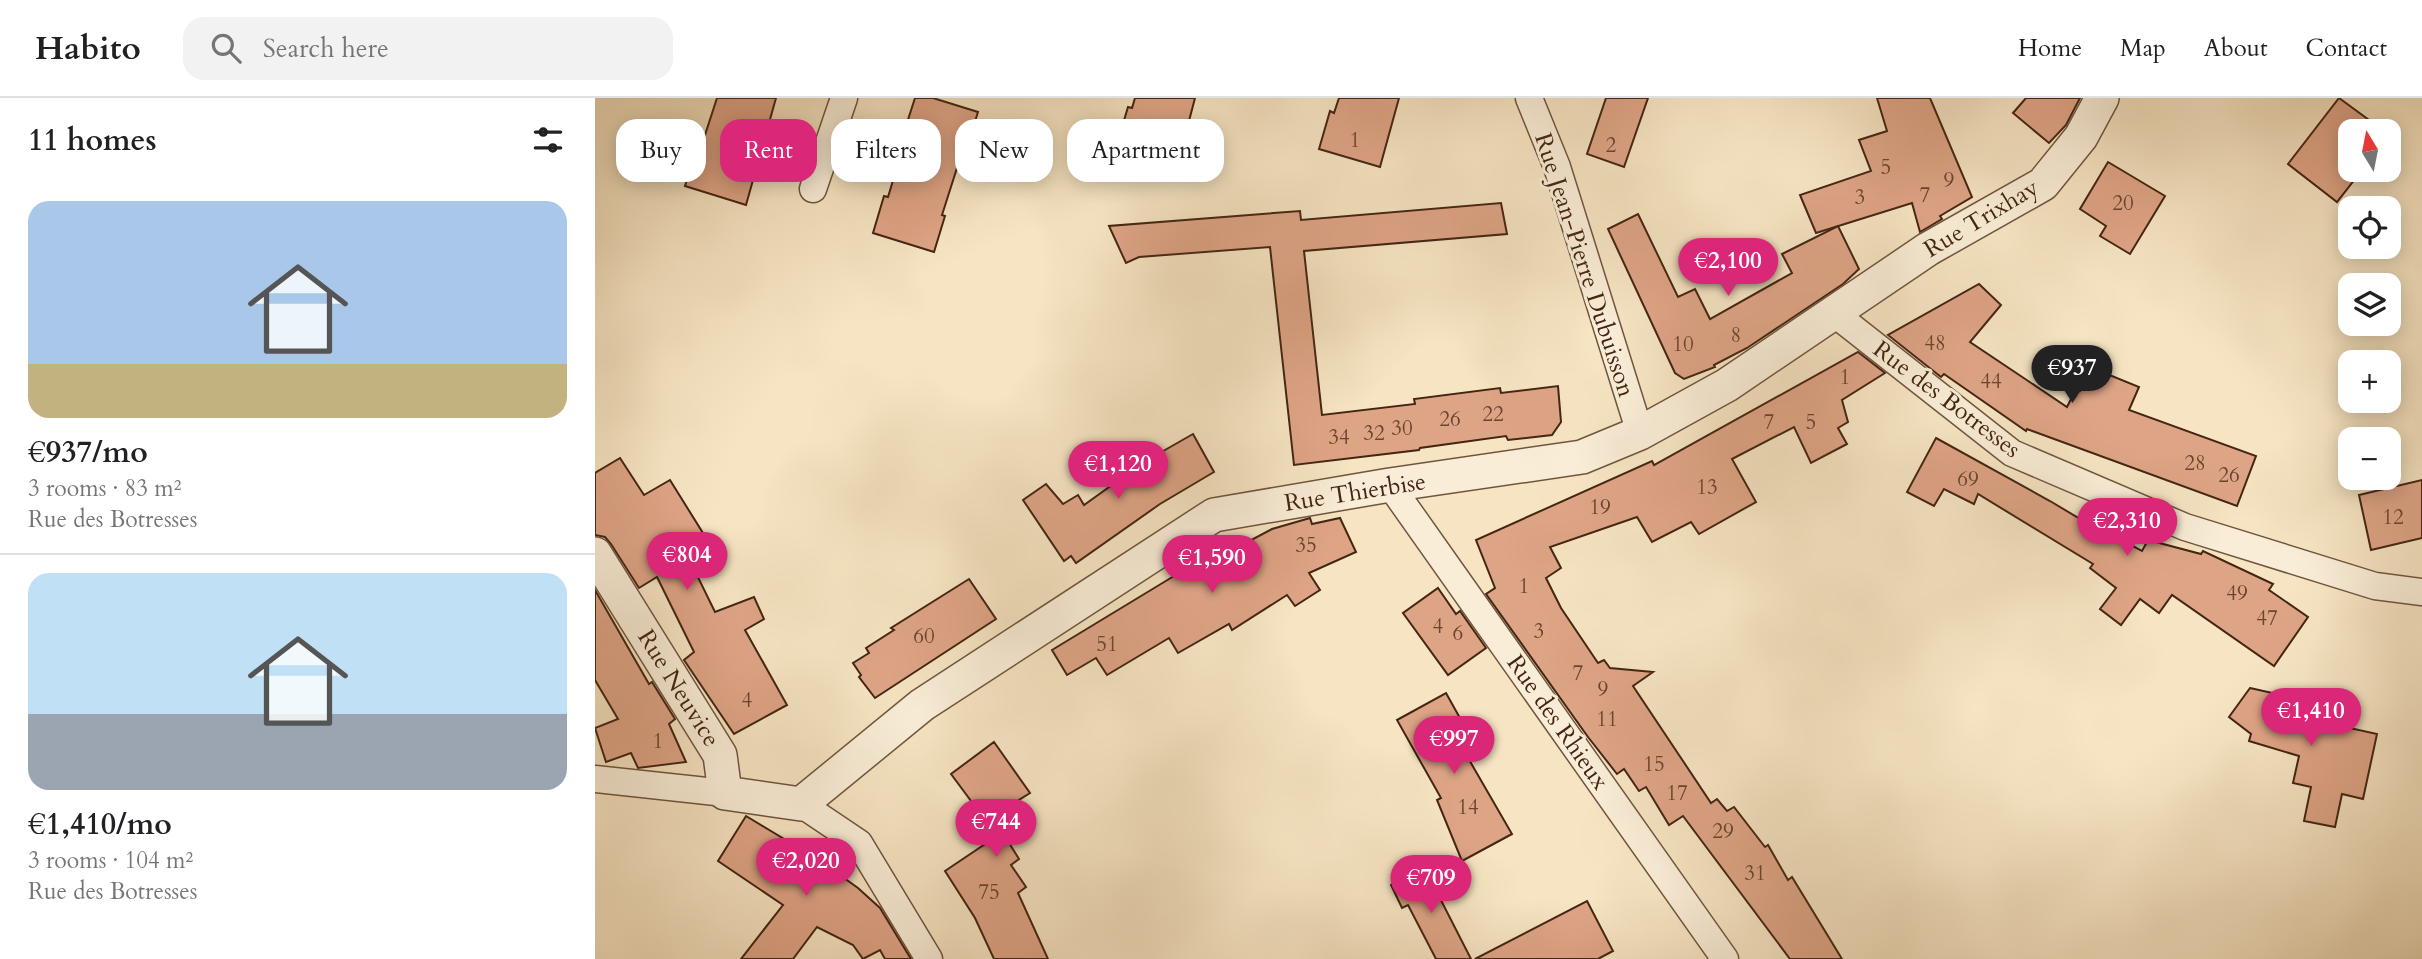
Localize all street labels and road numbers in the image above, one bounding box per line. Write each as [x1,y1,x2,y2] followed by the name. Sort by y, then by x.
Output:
[1526,129,1643,402] street label: Rue Jean-Pierre Dubuisson
[1918,171,2045,266] street label: Rue Trixhay
[1866,333,2027,466] street label: Rue des Botresses
[1282,465,1428,520] street label: Rue Thierbise
[629,623,728,753] street label: Rue Neuvice
[1499,648,1616,796] street label: Rue des Rhieux

